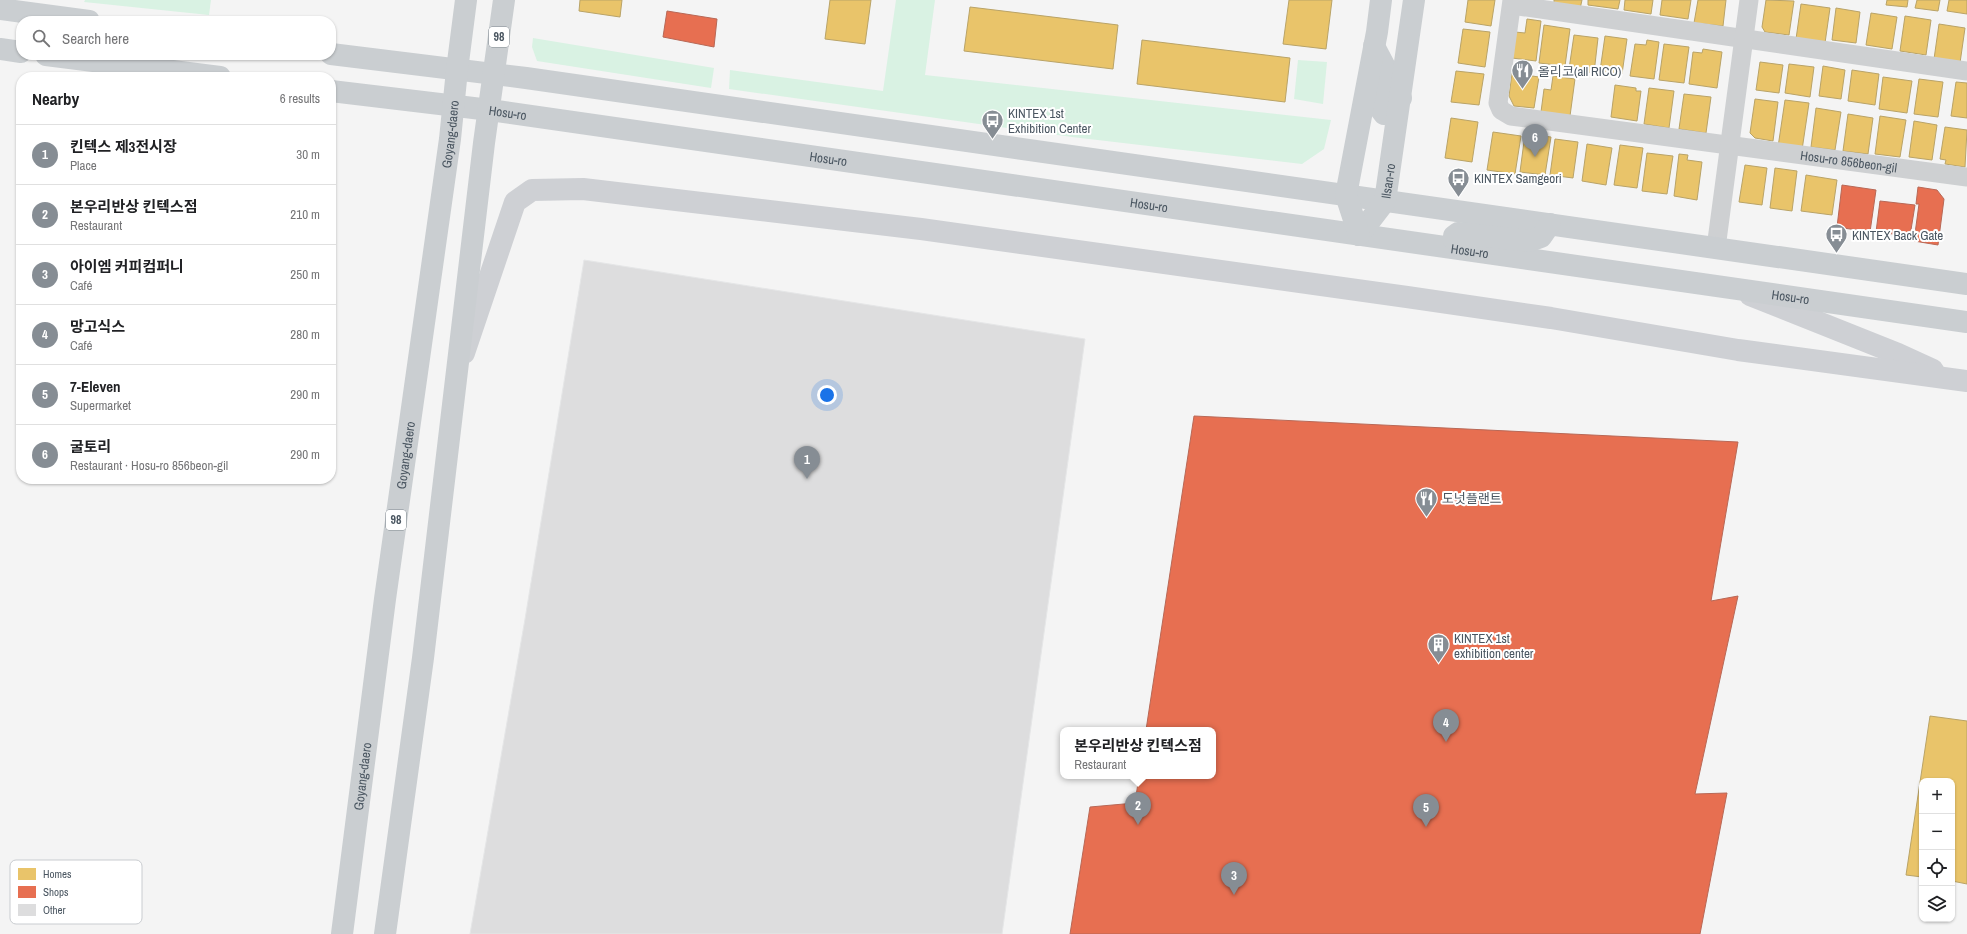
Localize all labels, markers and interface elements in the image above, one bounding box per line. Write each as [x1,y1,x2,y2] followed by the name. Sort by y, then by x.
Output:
[16,16,336,60] search box
[30,27,52,49] icon: search
[489,27,509,47] road number: 98
[62,28,129,49] text: Search here
[1510,58,1536,91] restaurant icon: 올리코(all RICO)
[1538,63,1622,80] place label: 올리코(all RICO)
[32,87,79,110] text: Nearby
[280,90,320,107] text: 6 results
[438,100,463,169] street label: Goyang-daero
[488,102,528,124] street label: Hosu-ro
[1008,105,1091,137] place label: KINTEX 1st Exhibition Center
[979,107,1005,140] bus stop icon: KINTEX 1st Exhibition Center
[1522,124,1548,157] pin: 6
[70,136,177,157] text: 킨텍스 제3전시장
[42,146,48,163] text: 1
[296,146,320,163] text: 30 m
[1799,147,1898,177] street label: Hosu-ro 856beon-gil
[808,148,848,170] street label: Hosu-ro
[70,157,97,174] text: Place
[1377,162,1399,200] street label: Ilsan-ro
[1445,165,1471,198] bus stop icon: KINTEX Samgeori
[1474,170,1562,187] place label: KINTEX Samgeori
[1129,194,1169,216] street label: Hosu-ro
[70,196,198,217] text: 본우리반상 킨텍스점
[42,206,48,223] text: 2
[290,206,320,223] text: 210 m
[70,217,122,234] text: Restaurant
[1824,222,1850,255] bus stop icon: KINTEX Back Gate
[1852,227,1943,244] place label: KINTEX Back Gate
[1450,240,1490,262] street label: Hosu-ro
[70,256,184,277] text: 아이엠 커피컴퍼니
[42,266,48,283] text: 3
[290,266,320,283] text: 250 m
[70,277,93,294] text: Café
[1770,286,1811,308] street label: Hosu-ro
[70,316,125,337] text: 망고식스
[42,326,48,343] text: 4
[290,326,320,343] text: 280 m
[70,337,93,354] text: Café
[70,376,121,397] text: 7-Eleven
[817,385,837,405] your location
[42,386,48,403] text: 5
[290,386,320,403] text: 290 m
[70,397,131,414] text: Supermarket
[393,420,419,490] street label: Goyang-daero
[70,436,111,457] text: 굴토리
[42,446,48,463] text: 6
[290,446,320,463] text: 290 m
[794,446,820,479] pin: 1
[70,457,228,474] text: Restaurant · Hosu-ro 856beon-gil
[1413,485,1439,518] restaurant icon: 도넛플랜트
[1442,490,1502,507] place label: 도넛플랜트
[386,510,406,530] road number: 98
[1454,630,1534,662] place label: KINTEX 1st exhibition center
[1426,632,1452,665] building icon: KINTEX 1st exhibition center
[1433,709,1459,742] pin: 4
[1060,727,1216,779] popup
[1074,735,1202,756] text: 본우리반상 킨텍스점
[350,741,376,811] street label: Goyang-daero
[1074,756,1126,773] text: Restaurant
[1919,778,1955,922] map controls
[1919,778,1955,814] button: +
[1125,792,1151,825] pin: 2
[1413,794,1439,827] pin: 5
[1919,814,1955,850] button: −
[1919,850,1955,886] button: locate
[10,860,142,924] legend
[1221,862,1247,895] pin: 3
[43,867,72,881] text: Homes
[43,885,69,899] text: Shops
[1919,886,1955,922] button: layers
[43,903,66,917] text: Other

